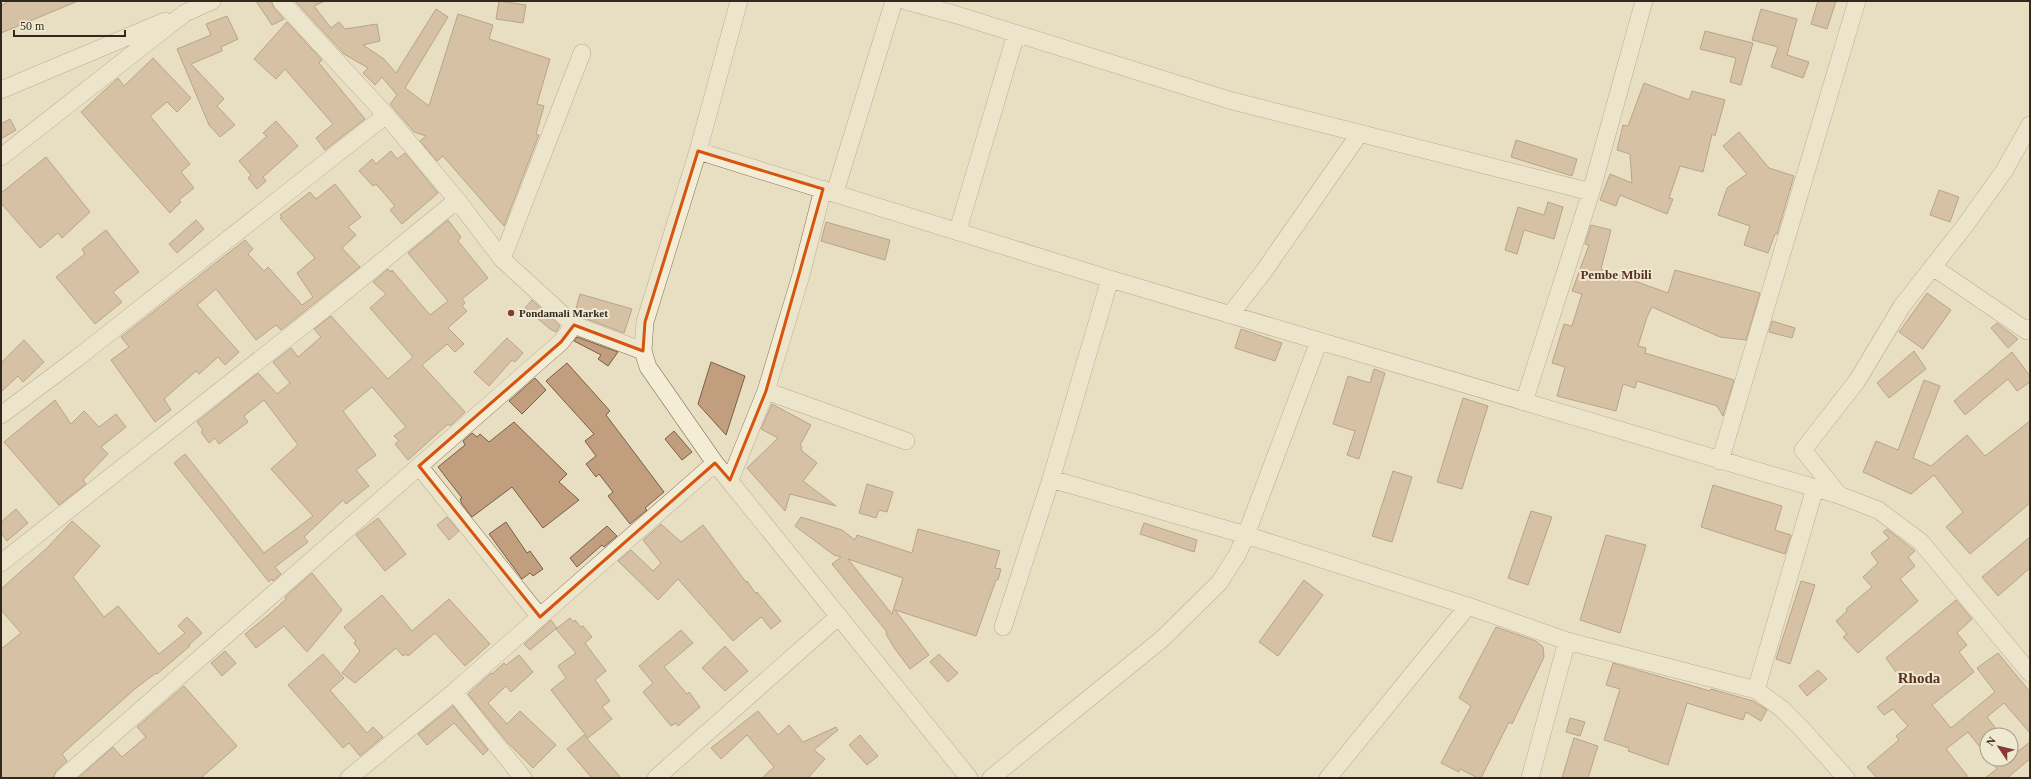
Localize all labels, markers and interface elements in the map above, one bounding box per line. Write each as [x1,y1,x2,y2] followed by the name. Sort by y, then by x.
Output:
[14,12,125,38] scale bar
[20,19,45,33] text: 50 m
[1580,267,1652,282] district label: Pembe Mbili
[519,307,608,319] place label: Pondamali Market
[506,308,516,318] marker: Pondamali Market
[1898,670,1941,686] district label: Rhoda
[1979,727,2019,767] north arrow
[1984,735,1998,748] text: N

